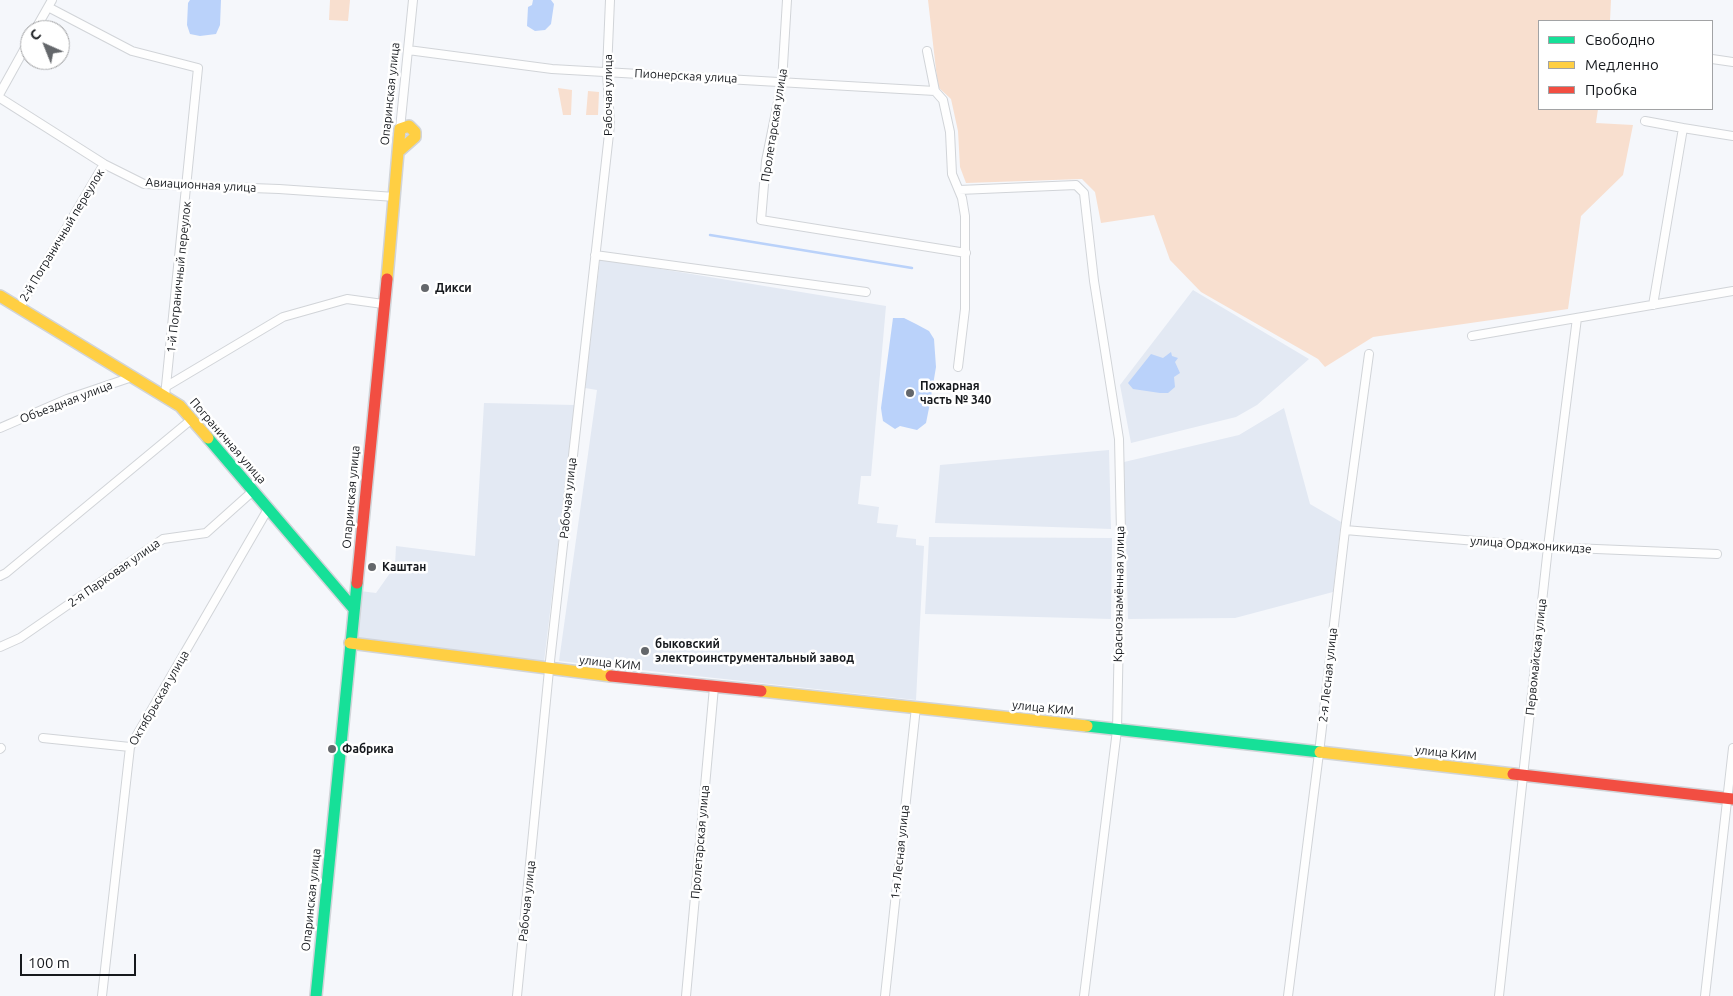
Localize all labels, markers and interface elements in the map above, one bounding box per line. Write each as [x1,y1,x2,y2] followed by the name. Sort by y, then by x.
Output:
[20,20,70,70] north arrow
[1538,20,1713,110] legend
[26,26,44,44] text: С
[1585,31,1655,48] text: Свободно
[377,42,403,146] street label: Опаринская улица
[601,54,615,136] street label: Рабочая улица
[1585,56,1659,73] text: Медленно
[634,66,738,86] street label: Пионерская улица
[758,67,790,183] street label: Пролетарская улица
[1585,81,1637,98] text: Пробка
[17,166,107,304] street label: 2-й Пограничный переулок
[145,175,257,195] street label: Авиационная улица
[164,200,194,354] street label: 1-й Пограничный переулок
[435,281,472,295] place label: Дикси
[419,282,431,294] marker: Дикси
[18,378,114,426] street label: Объездная улица
[920,379,991,407] place label: Пожарная часть № 340
[904,387,916,399] marker: Пожарная часть № 340
[187,395,269,487] street label: Пограничная улица
[339,445,363,549] street label: Опаринская улица
[557,457,579,539] street label: Рабочая улица
[1111,526,1127,662] street label: Краснознамённая улица
[1470,534,1592,556] street label: улица Орджоникидзе
[65,536,163,610] street label: 2-я Парковая улица
[382,560,426,574] place label: Каштан
[366,561,378,573] marker: Каштан
[1523,598,1549,716] street label: Первомайская улица
[1316,627,1340,723] street label: 2-я Лесная улица
[655,637,854,665] place label: быковский электроинструментальный завод
[639,645,651,657] marker: быковский электроинструментальный завод
[126,648,192,748] street label: Октябрьская улица
[578,653,642,673] street label: улица КИМ
[1011,698,1075,718] street label: улица КИМ
[342,742,394,756] place label: Фабрика
[326,743,338,755] marker: Фабрика
[1414,743,1478,763] street label: улица КИМ
[688,784,712,900] street label: Пролетарская улица
[888,804,912,900] street label: 1-я Лесная улица
[298,848,324,952] street label: Опаринская улица
[516,860,538,942] street label: Рабочая улица
[22,944,139,976] scale bar
[28,954,70,971] text: 100 m

